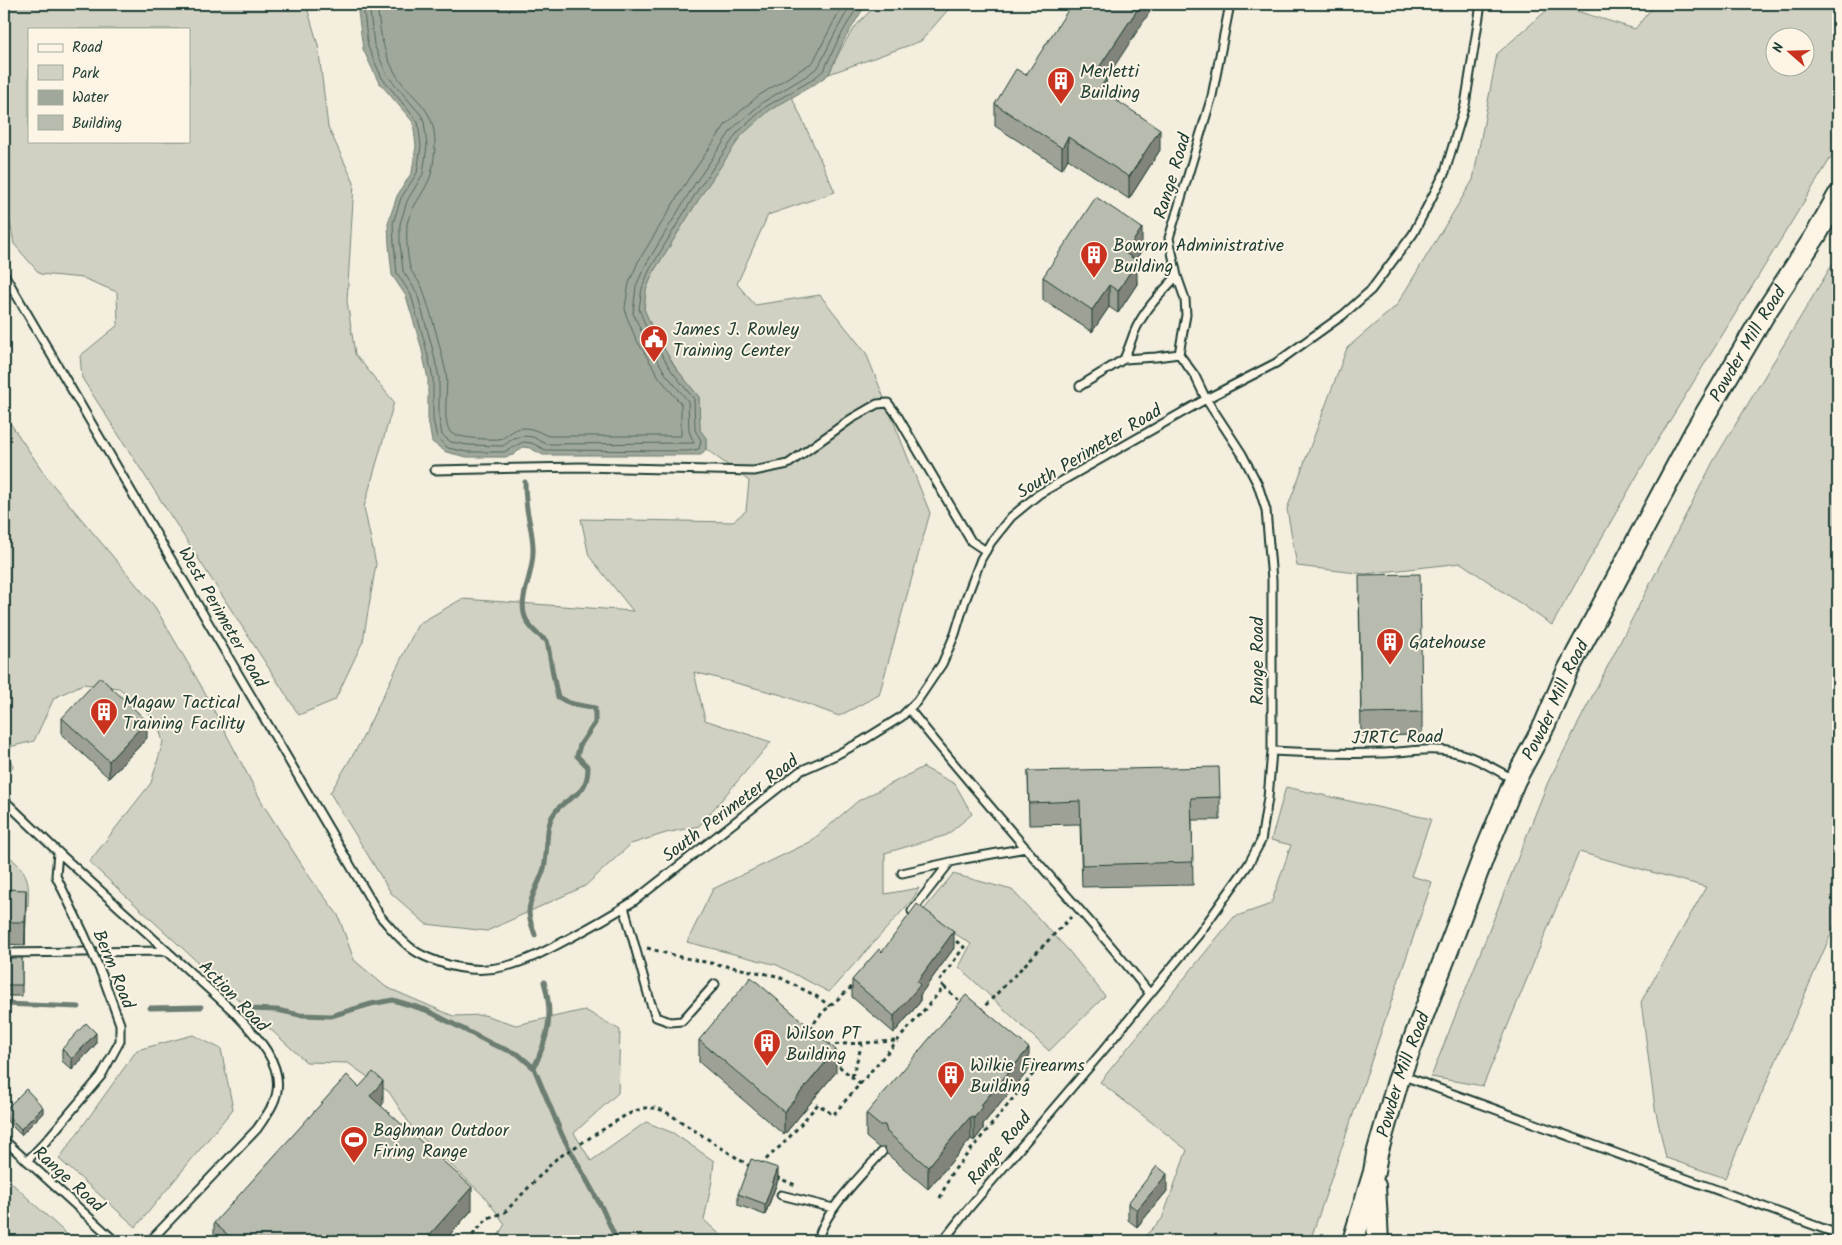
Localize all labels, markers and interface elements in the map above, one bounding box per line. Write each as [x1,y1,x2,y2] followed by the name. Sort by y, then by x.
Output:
[28,28,190,142] legend
[1764,28,1814,78] north arrow
[72,36,103,60] text: Road
[1767,40,1791,56] text: N
[1080,58,1140,108] place label: Merletti Building
[72,62,100,86] text: Park
[1046,66,1076,105] building icon: Merletti Building
[72,86,109,110] text: Water
[72,112,122,136] text: Building
[1147,129,1201,223] street label: Range Road
[1113,232,1284,282] place label: Bowron Administrative Building
[1079,240,1109,279] building icon: Bowron Administrative Building
[1703,280,1795,408] street label: Powder Mill Road
[673,316,799,366] place label: James J. Rowley Training Center
[639,324,669,363] public building icon: James J. Rowley Training Center
[1012,397,1169,507] street label: South Perimeter Road
[169,542,274,695] street label: West Perimeter Road
[1244,616,1273,705] street label: Range Road
[1375,627,1405,666] building icon: Gatehouse
[1409,629,1486,658] place label: Gatehouse
[1515,634,1598,766] street label: Powder Mill Road
[123,689,245,739] place label: Magaw Tactical Training Facility
[89,697,119,736] building icon: Magaw Tactical Training Facility
[1351,723,1444,754] street label: JJRTC Road
[656,747,806,870] street label: South Perimeter Road
[84,926,142,1014] street label: Berm Road
[191,954,276,1041] street label: Action Road
[1370,1007,1439,1141] street label: Powder Mill Road
[786,1020,862,1070] place label: Wilson PT Building
[752,1028,782,1067] building icon: Wilson PT Building
[970,1052,1085,1102] place label: Wilkie Firearms Building
[936,1060,966,1099] building icon: Wilkie Firearms Building
[961,1105,1040,1192] street label: Range Road
[373,1117,510,1167] place label: Baghman Outdoor Firing Range
[339,1125,369,1164] sports icon: Baghman Outdoor Firing Range
[25,1140,111,1221] street label: Range Road

